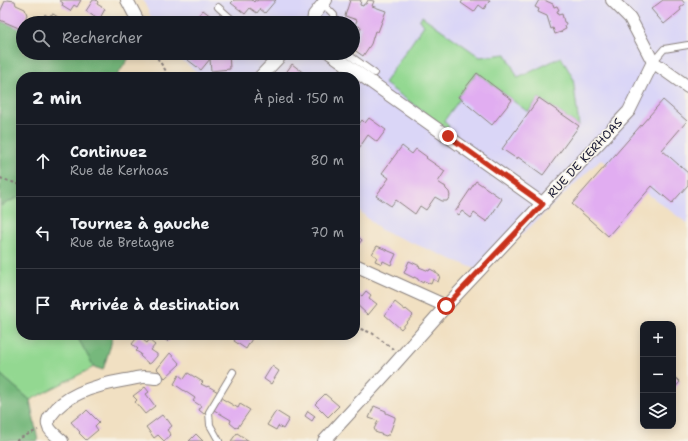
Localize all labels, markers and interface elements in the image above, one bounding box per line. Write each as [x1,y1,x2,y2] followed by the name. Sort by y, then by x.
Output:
[16,16,360,60] search box
[30,27,52,49] icon: search
[62,28,143,48] text: Rechercher
[32,87,82,109] text: 2 min
[254,90,344,107] text: À pied · 150 m
[544,115,626,201] street label: RUE DE KERHOAS
[439,127,457,145] route end
[70,142,147,162] text: Continuez
[32,150,54,172] icon: ahead
[310,152,344,169] text: 80 m
[70,162,169,179] text: Rue de Kerhoas
[70,214,210,234] text: Tournez à gauche
[32,222,54,244] icon: left
[310,224,344,241] text: 70 m
[70,234,175,251] text: Rue de Bretagne
[32,294,54,316] icon: arrive
[70,295,239,315] text: Arrivée à destination
[437,297,455,315] route start
[640,321,676,429] map controls
[640,321,676,357] button: +
[640,357,676,393] button: −
[640,393,676,429] button: layers

